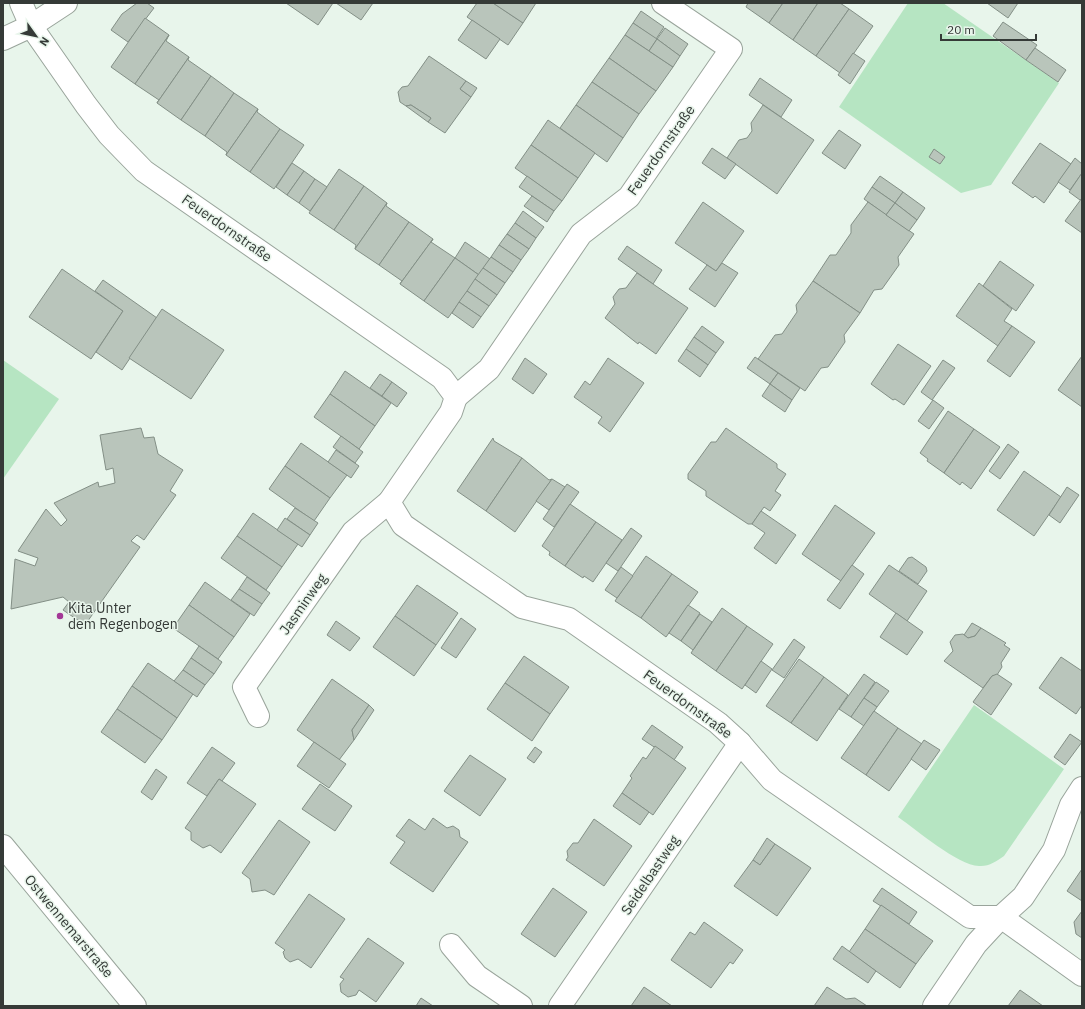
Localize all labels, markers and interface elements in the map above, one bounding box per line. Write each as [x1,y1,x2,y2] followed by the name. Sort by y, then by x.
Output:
[16,16,56,56] north arrow
[941,16,1036,42] scale bar
[947,22,975,37] text: 20 m
[36,34,52,49] text: N
[623,101,699,198] street label: Feuerdornstraße
[179,190,276,266] street label: Feuerdornstraße
[275,569,331,638] street label: Jasminweg
[68,599,178,633] place label: Kita Unter dem Regenbogen
[55,611,65,621] marker: Kita Unter dem Regenbogen
[640,666,736,743] street label: Feuerdornstraße
[617,831,683,918] street label: Seidelbastweg
[21,871,118,981] street label: Ostwennemarstraße

